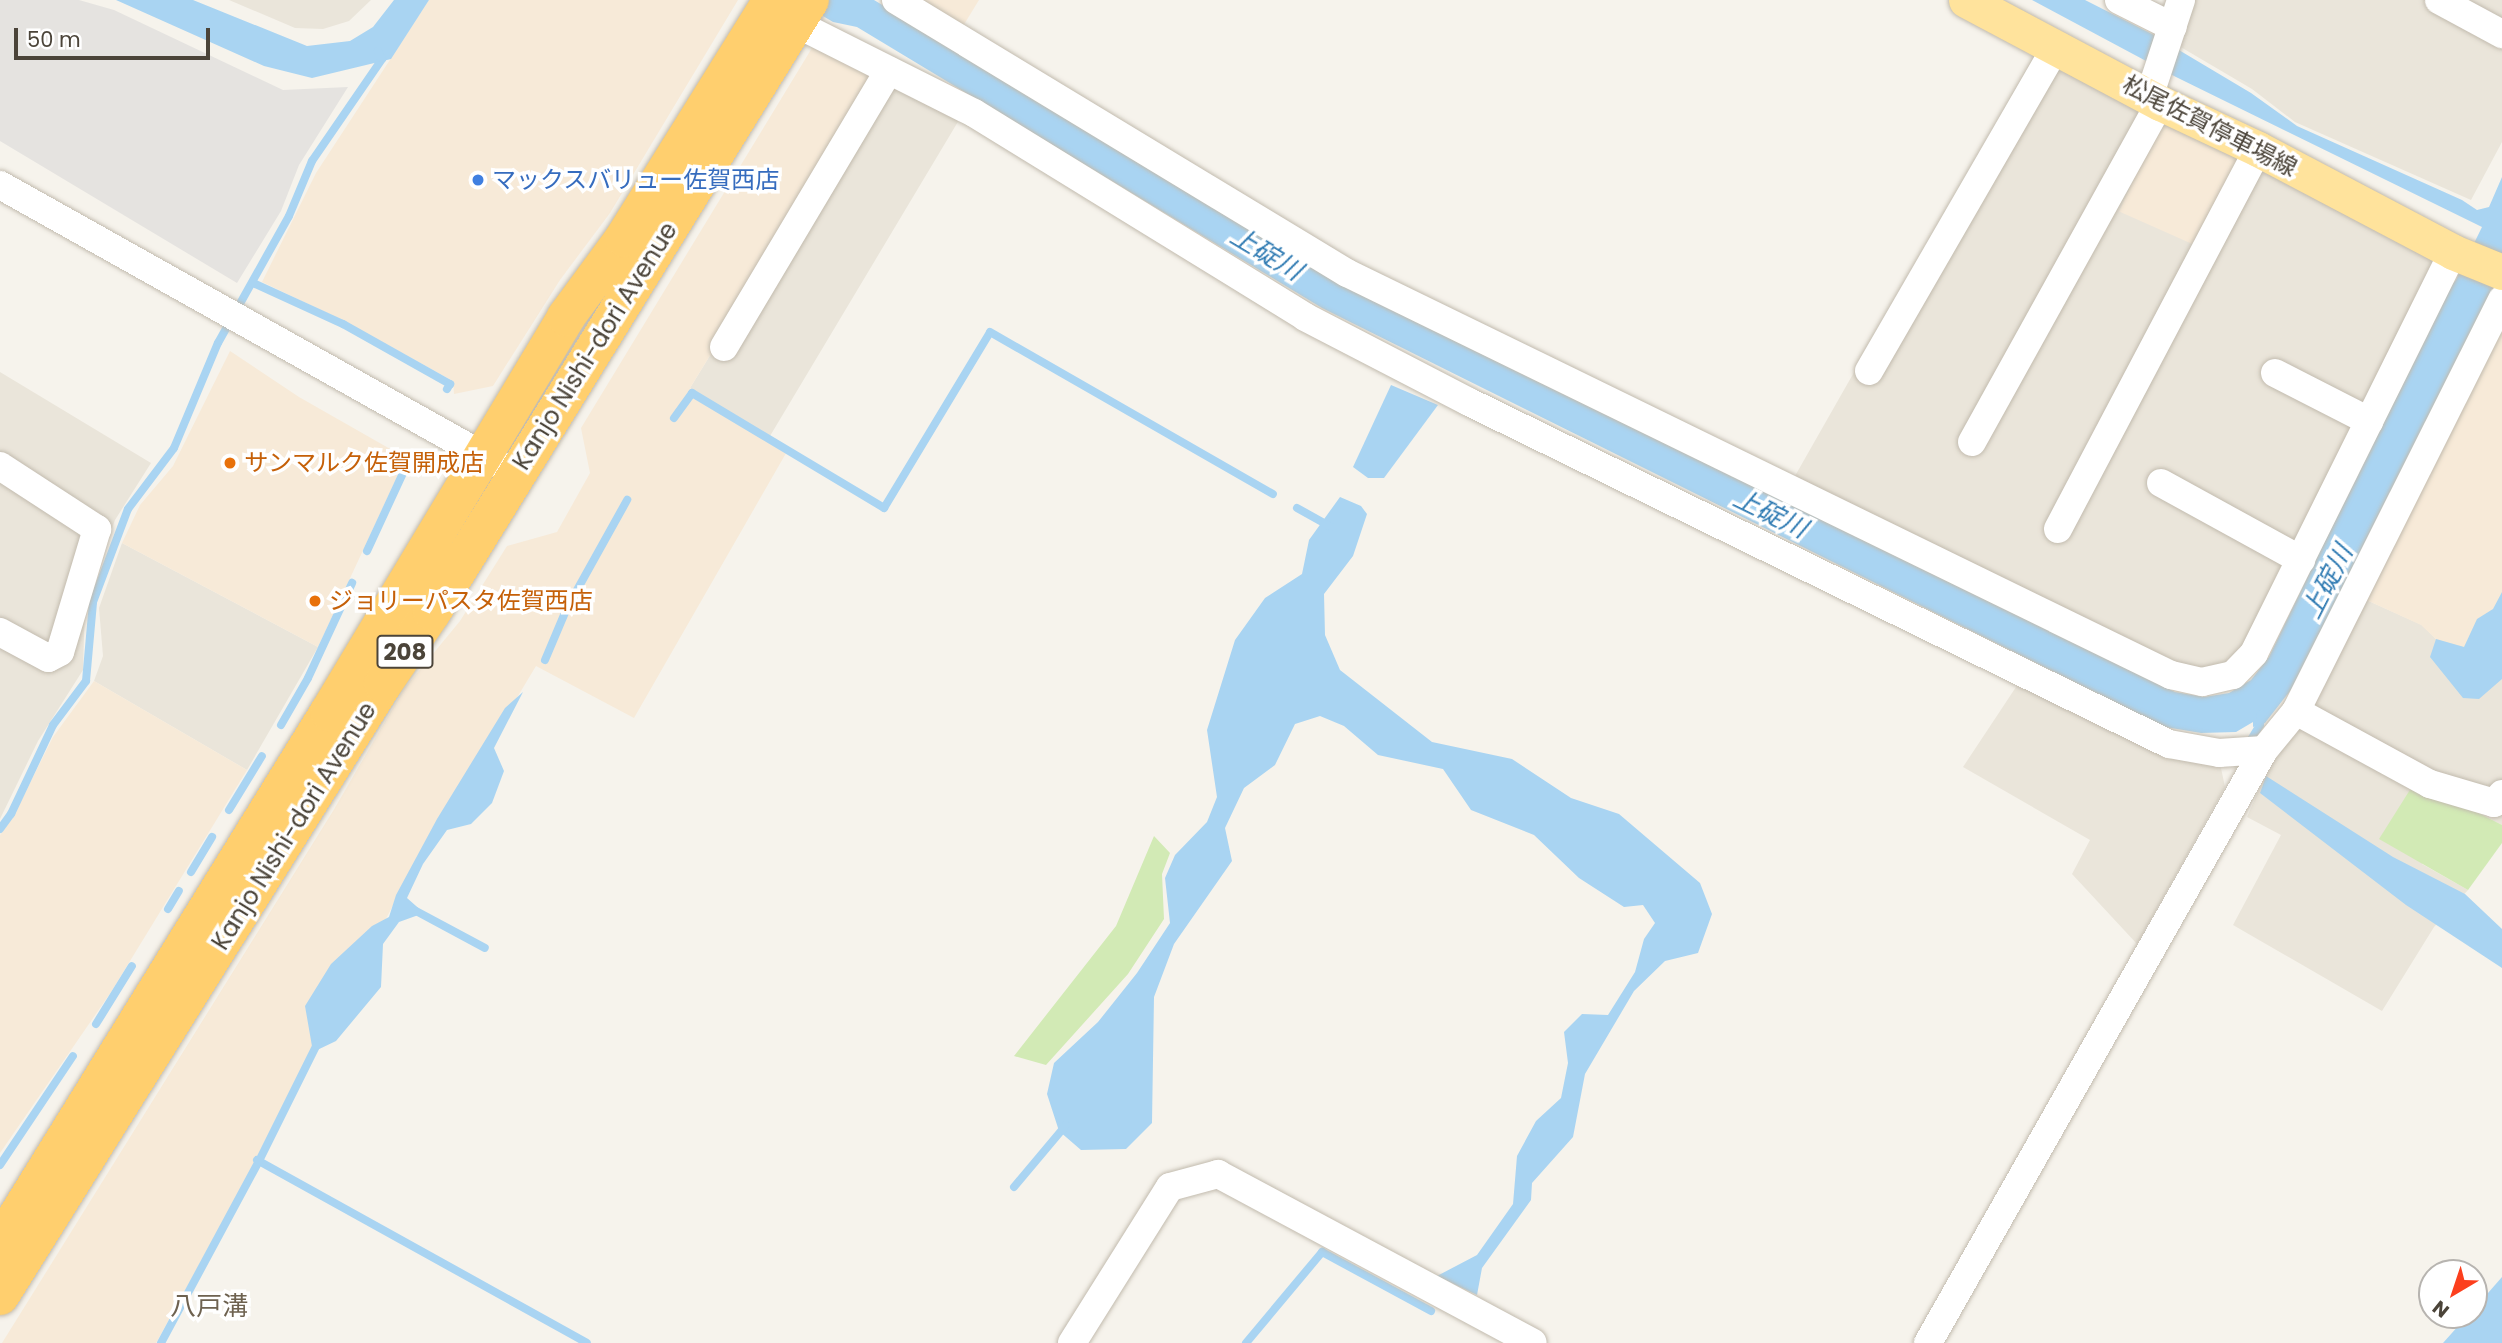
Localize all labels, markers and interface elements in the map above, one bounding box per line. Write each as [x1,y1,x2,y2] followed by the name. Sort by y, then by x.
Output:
[18,14,214,58] scale bar
[27,25,81,54] text: 50 m
[2118,70,2302,182] street label: 松尾佐賀停車場線
[492,166,780,194] place label: マックスバリュー佐賀西店
[470,172,486,188] marker: マックスバリュー佐賀西店
[507,217,683,475] street label: Kanjo Nishi-dori Avenue
[1225,221,1307,287] water label: 上碇川
[244,449,484,477] place label: サンマルク佐賀開成店
[222,455,238,471] marker: サンマルク佐賀開成店
[1728,483,1812,545] water label: 上碇川
[2296,540,2360,624] water label: 上碇川
[329,587,593,615] place label: ジョリーパスタ佐賀西店
[307,593,323,609] marker: ジョリーパスタ佐賀西店
[375,632,435,672] road number: 208
[206,697,382,955] street label: Kanjo Nishi-dori Avenue
[2418,1259,2488,1329] north arrow
[170,1291,248,1323] district label: 八戸溝
[2427,1294,2455,1324] text: N

